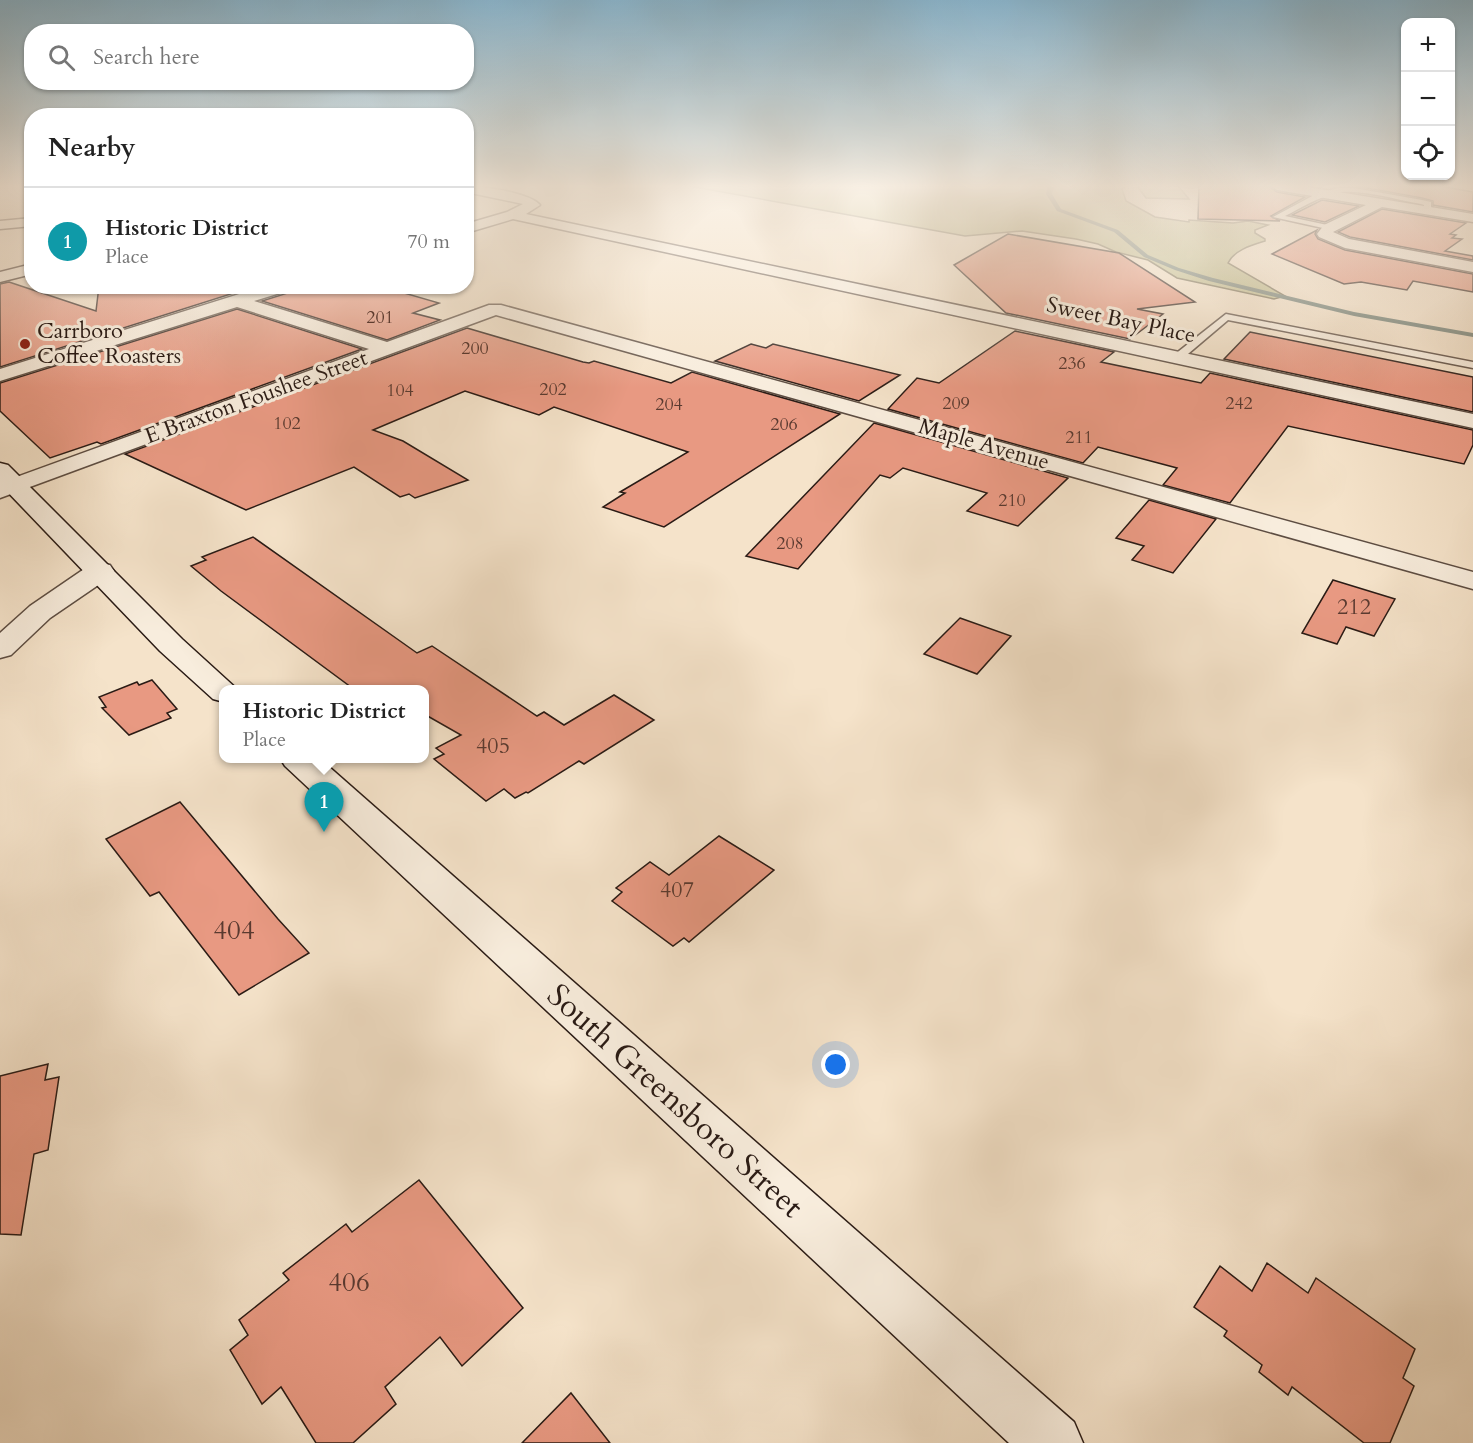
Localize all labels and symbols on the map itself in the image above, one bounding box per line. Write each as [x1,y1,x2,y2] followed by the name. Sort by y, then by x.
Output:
[1044,290,1198,350] street label: Sweet Bay Place
[366,305,394,330] house number: 201
[37,316,181,371] place label: Carrboro Coffee Roasters
[461,336,489,361] house number: 200
[18,337,32,351] marker: Carrboro Coffee Roasters
[140,343,372,451] street label: E Braxton Foushee Street
[1058,351,1086,376] house number: 236
[539,377,567,402] house number: 202
[386,378,414,403] house number: 104
[942,391,970,416] house number: 209
[1225,391,1253,416] house number: 242
[655,392,683,417] house number: 204
[273,411,301,436] house number: 102
[915,411,1053,477] street label: Maple Avenue
[770,412,798,437] house number: 206
[1065,425,1093,450] house number: 211
[998,488,1026,513] house number: 210
[776,531,804,556] house number: 208
[1337,592,1371,622] house number: 212
[476,731,510,761] house number: 405
[304,782,344,832] pin: 1
[660,875,694,905] house number: 407
[213,912,255,949] house number: 404
[537,974,813,1228] street label: South Greensboro Street
[821,1050,850,1079] your location
[328,1264,370,1301] house number: 406

